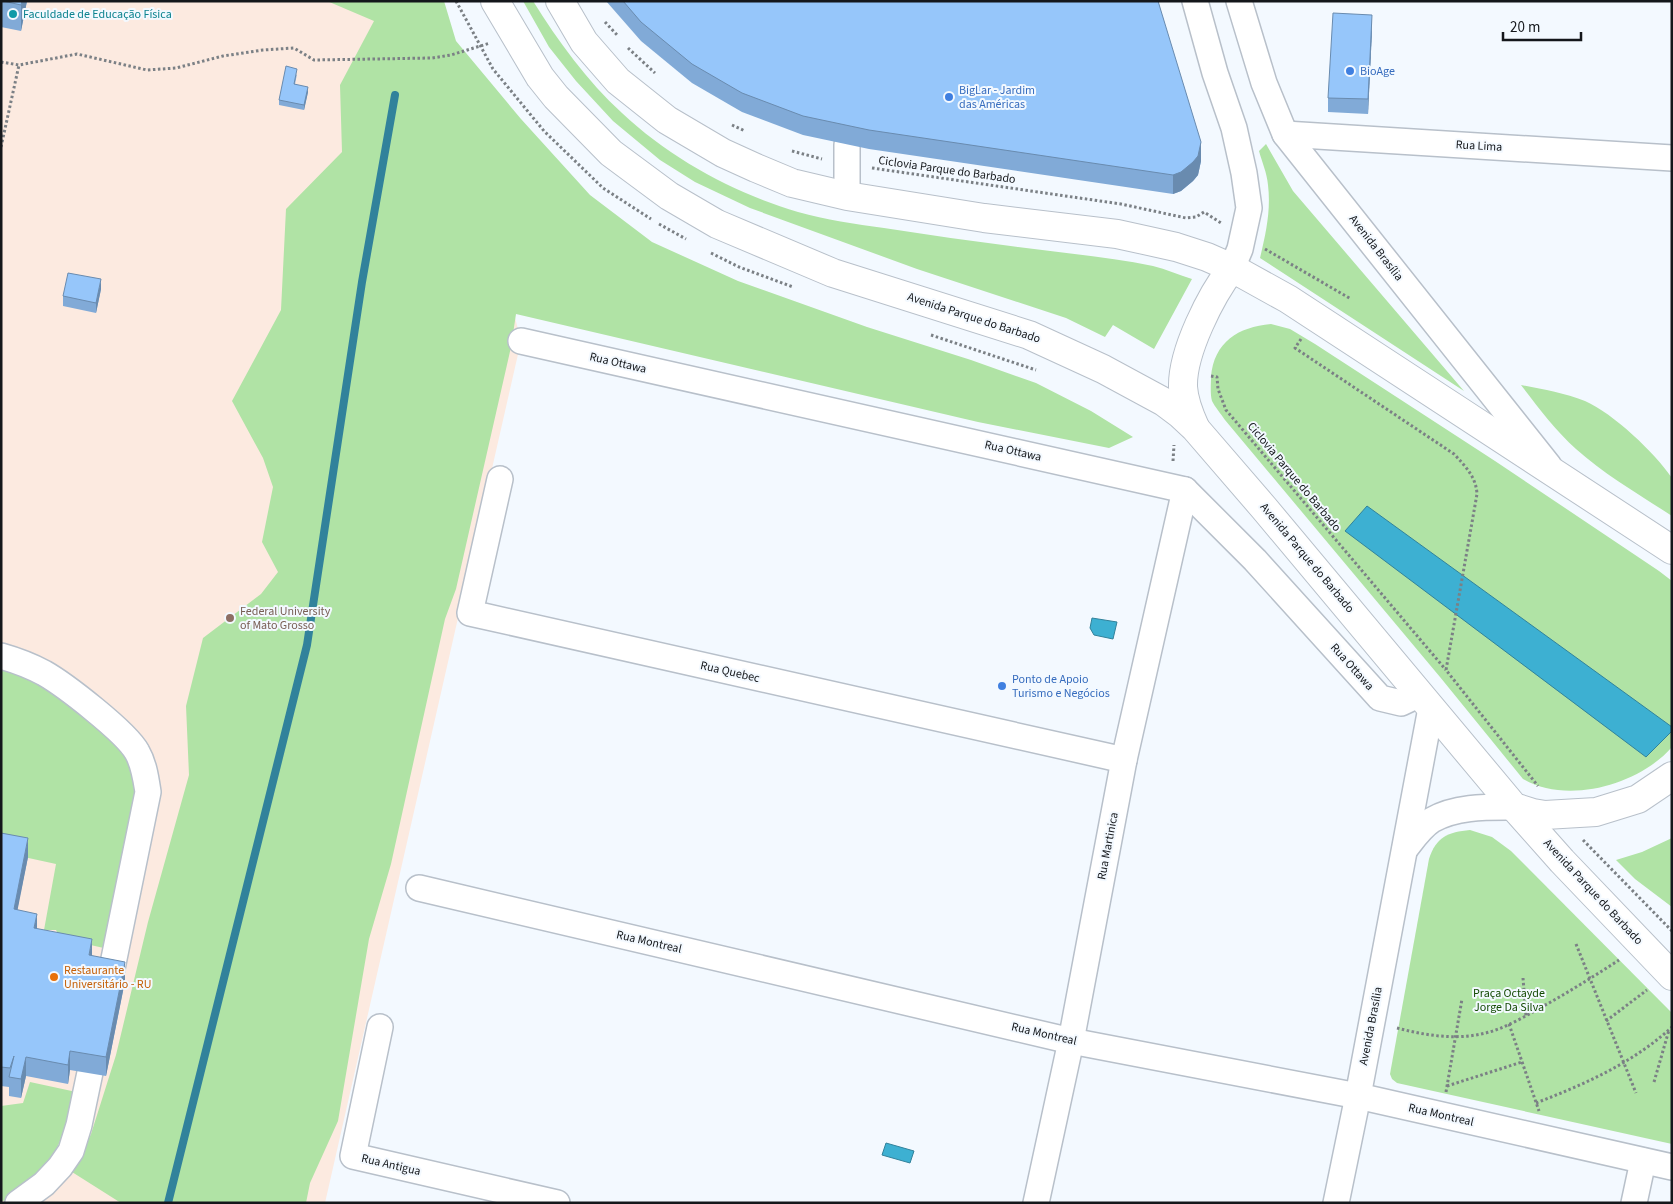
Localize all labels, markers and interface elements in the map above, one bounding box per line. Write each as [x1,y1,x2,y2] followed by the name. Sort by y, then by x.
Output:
[23,6,172,23] place label: Faculdade de Educação Física
[7,8,19,20] marker: Faculdade de Educação Física
[1503,10,1580,42] scale bar
[1510,17,1540,38] text: 20 m
[1360,63,1395,80] place label: BioAge
[1344,65,1356,77] marker: BioAge
[959,82,1035,113] place label: BigLar - Jardim das Américas
[943,91,955,103] marker: BigLar - Jardim das Américas
[1455,136,1503,156] street label: Rua Lima
[877,152,1017,188] street label: Ciclovia Parque do Barbado
[1345,211,1407,285] street label: Avenida Brasília
[905,288,1043,348] street label: Avenida Parque do Barbado
[588,348,648,378] street label: Rua Ottawa
[1243,419,1345,535] street label: Ciclovia Parque do Barbado
[983,436,1043,466] street label: Rua Ottawa
[1256,499,1358,617] street label: Avenida Parque do Barbado
[240,603,331,634] place label: Federal University of Mato Grosso
[224,612,236,624] marker: Federal University of Mato Grosso
[1326,640,1378,694] street label: Rua Ottawa
[699,657,762,687] street label: Rua Quebec
[1012,671,1110,702] place label: Ponto de Apoio Turismo e Negócios
[996,680,1008,692] marker: Ponto de Apoio Turismo e Negócios
[1093,811,1123,881] street label: Rua Martinica
[1539,835,1647,949] street label: Avenida Parque do Barbado
[615,926,683,958] street label: Rua Montreal
[64,962,151,993] place label: Restaurante Universitário - RU
[48,971,60,983] marker: Restaurante Universitário - RU
[1355,985,1387,1067] street label: Avenida Brasília
[1473,985,1545,1016] park label: Praça Octayde Jorge Da Silva
[1010,1018,1078,1050] street label: Rua Montreal
[1407,1099,1475,1131] street label: Rua Montreal
[360,1150,422,1180] street label: Rua Antigua

